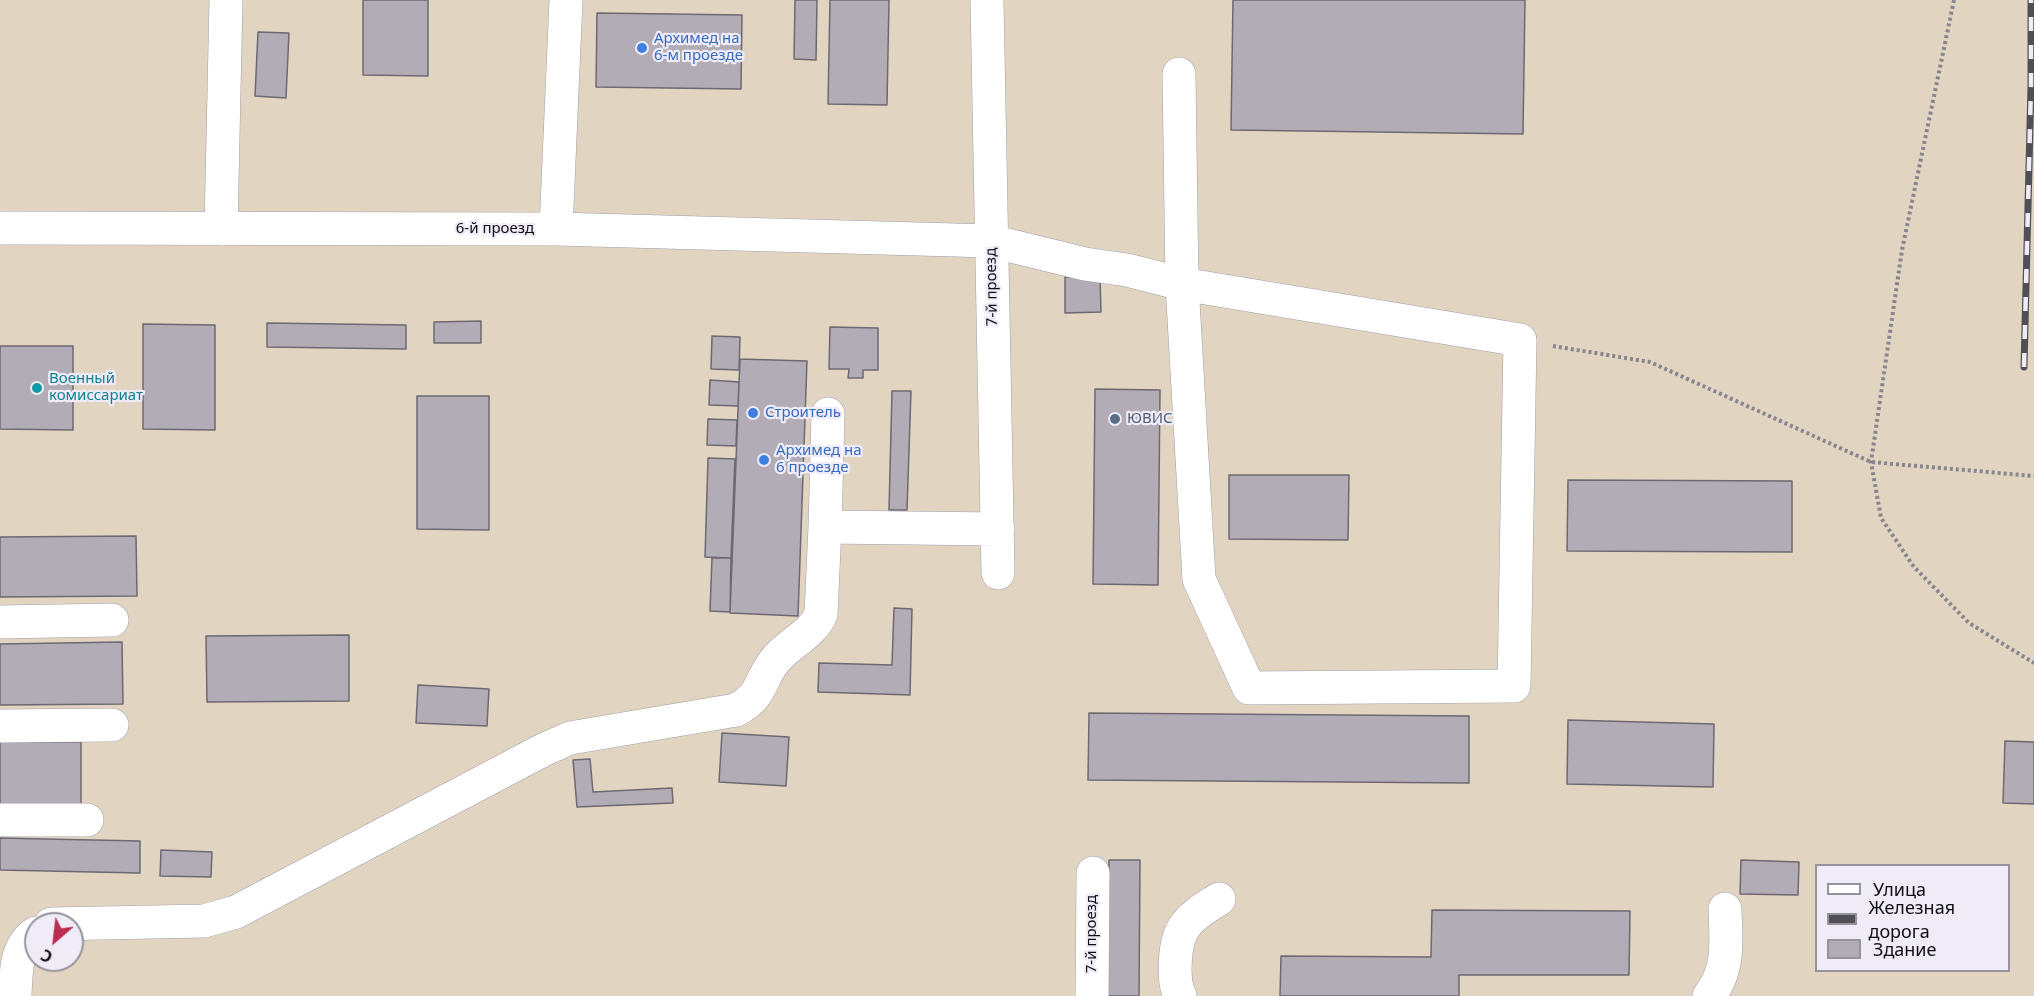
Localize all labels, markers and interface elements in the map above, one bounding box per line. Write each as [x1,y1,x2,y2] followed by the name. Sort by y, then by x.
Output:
[654,30,743,65] place label: Архимед на 6-м проезде
[635,41,649,55] marker: Архимед на 6-м проезде
[456,220,534,238] street label: 6-й проезд
[982,248,1002,326] street label: 7-й проезд
[49,370,143,405] place label: Военный комиссариат
[30,381,44,395] marker: Военный комиссариат
[765,404,841,422] place label: Строитель
[746,406,760,420] marker: Строитель
[1127,410,1173,428] place label: ЮВИС
[1108,412,1122,426] marker: ЮВИС
[776,442,862,477] place label: Архимед на 6 проезде
[757,453,771,467] marker: Архимед на 6 проезде
[1815,864,2010,972] legend
[1873,877,1926,901] text: Улица
[1083,895,1101,973] street label: 7-й проезд
[1869,895,1955,943] text: Железная дорога
[24,912,84,972] north arrow
[1873,937,1936,961] text: Здание
[37,944,56,968] text: С

